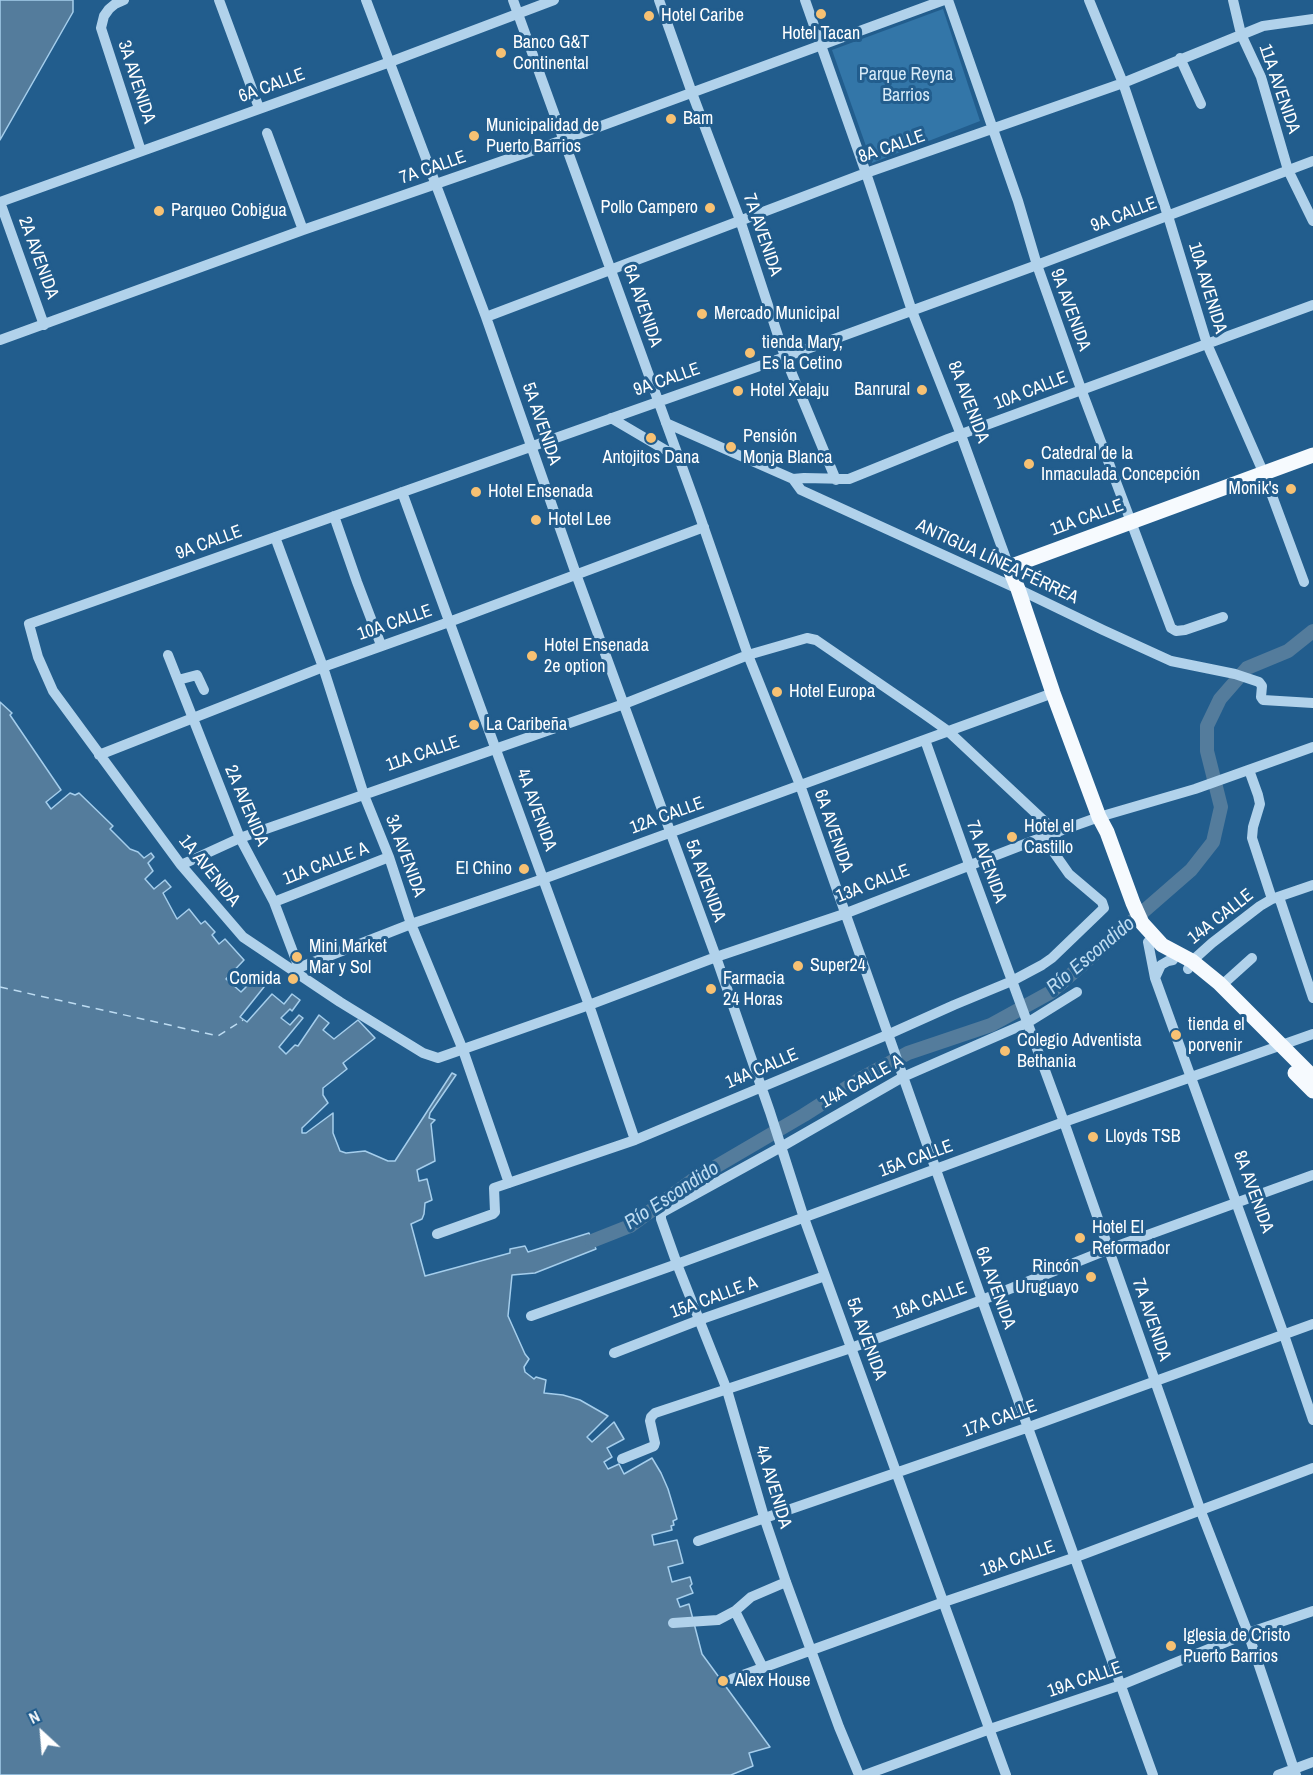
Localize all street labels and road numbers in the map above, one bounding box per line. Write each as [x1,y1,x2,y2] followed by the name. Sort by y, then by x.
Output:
[112,38,160,126] street label: 3A AVENIDA
[1254,42,1304,136] street label: 11A AVENIDA
[236,64,308,108] street label: 6A CALLE
[856,126,928,168] street label: 8A CALLE
[397,147,469,189] street label: 7A CALLE
[738,191,786,279] street label: 7A AVENIDA
[1088,193,1160,237] street label: 9A CALLE
[13,214,63,302] street label: 2A AVENIDA
[1183,240,1231,336] street label: 10A AVENIDA
[618,262,666,350] street label: 6A AVENIDA
[1045,266,1095,354] street label: 9A AVENIDA
[943,358,993,446] street label: 8A AVENIDA
[631,359,703,401] street label: 9A CALLE
[991,367,1071,415] street label: 10A CALLE
[517,380,565,468] street label: 5A AVENIDA
[1048,495,1126,541] street label: 11A CALLE
[913,515,1081,609] street label: ANTIGUA LÍNEA FÉRREA
[173,521,245,565] street label: 9A CALLE
[355,600,435,646] street label: 10A CALLE
[384,731,462,777] street label: 11A CALLE
[219,762,273,850] street label: 2A AVENIDA
[511,766,561,854] street label: 4A AVENIDA
[809,787,857,875] street label: 6A AVENIDA
[627,793,707,839] street label: 12A CALLE
[380,812,430,900] street label: 3A AVENIDA
[961,818,1011,906] street label: 7A AVENIDA
[174,831,244,911] street label: 1A AVENIDA
[680,837,730,925] street label: 5A AVENIDA
[280,838,372,890] street label: 11A CALLE A
[833,860,913,908] street label: 13A CALLE
[1184,885,1258,949] street label: 14A CALLE
[722,1044,802,1094] street label: 14A CALLE
[817,1050,907,1114] street label: 14A CALLE A
[876,1136,956,1182] street label: 15A CALLE
[1228,1148,1278,1236] street label: 8A AVENIDA
[970,1244,1020,1332] street label: 6A AVENIDA
[668,1272,760,1324] street label: 15A CALLE A
[1127,1276,1175,1364] street label: 7A AVENIDA
[890,1278,970,1324] street label: 16A CALLE
[841,1295,891,1383] street label: 5A AVENIDA
[960,1396,1040,1442] street label: 17A CALLE
[750,1443,796,1531] street label: 4A AVENIDA
[978,1536,1058,1582] street label: 18A CALLE
[1045,1657,1125,1703] street label: 19A CALLE

